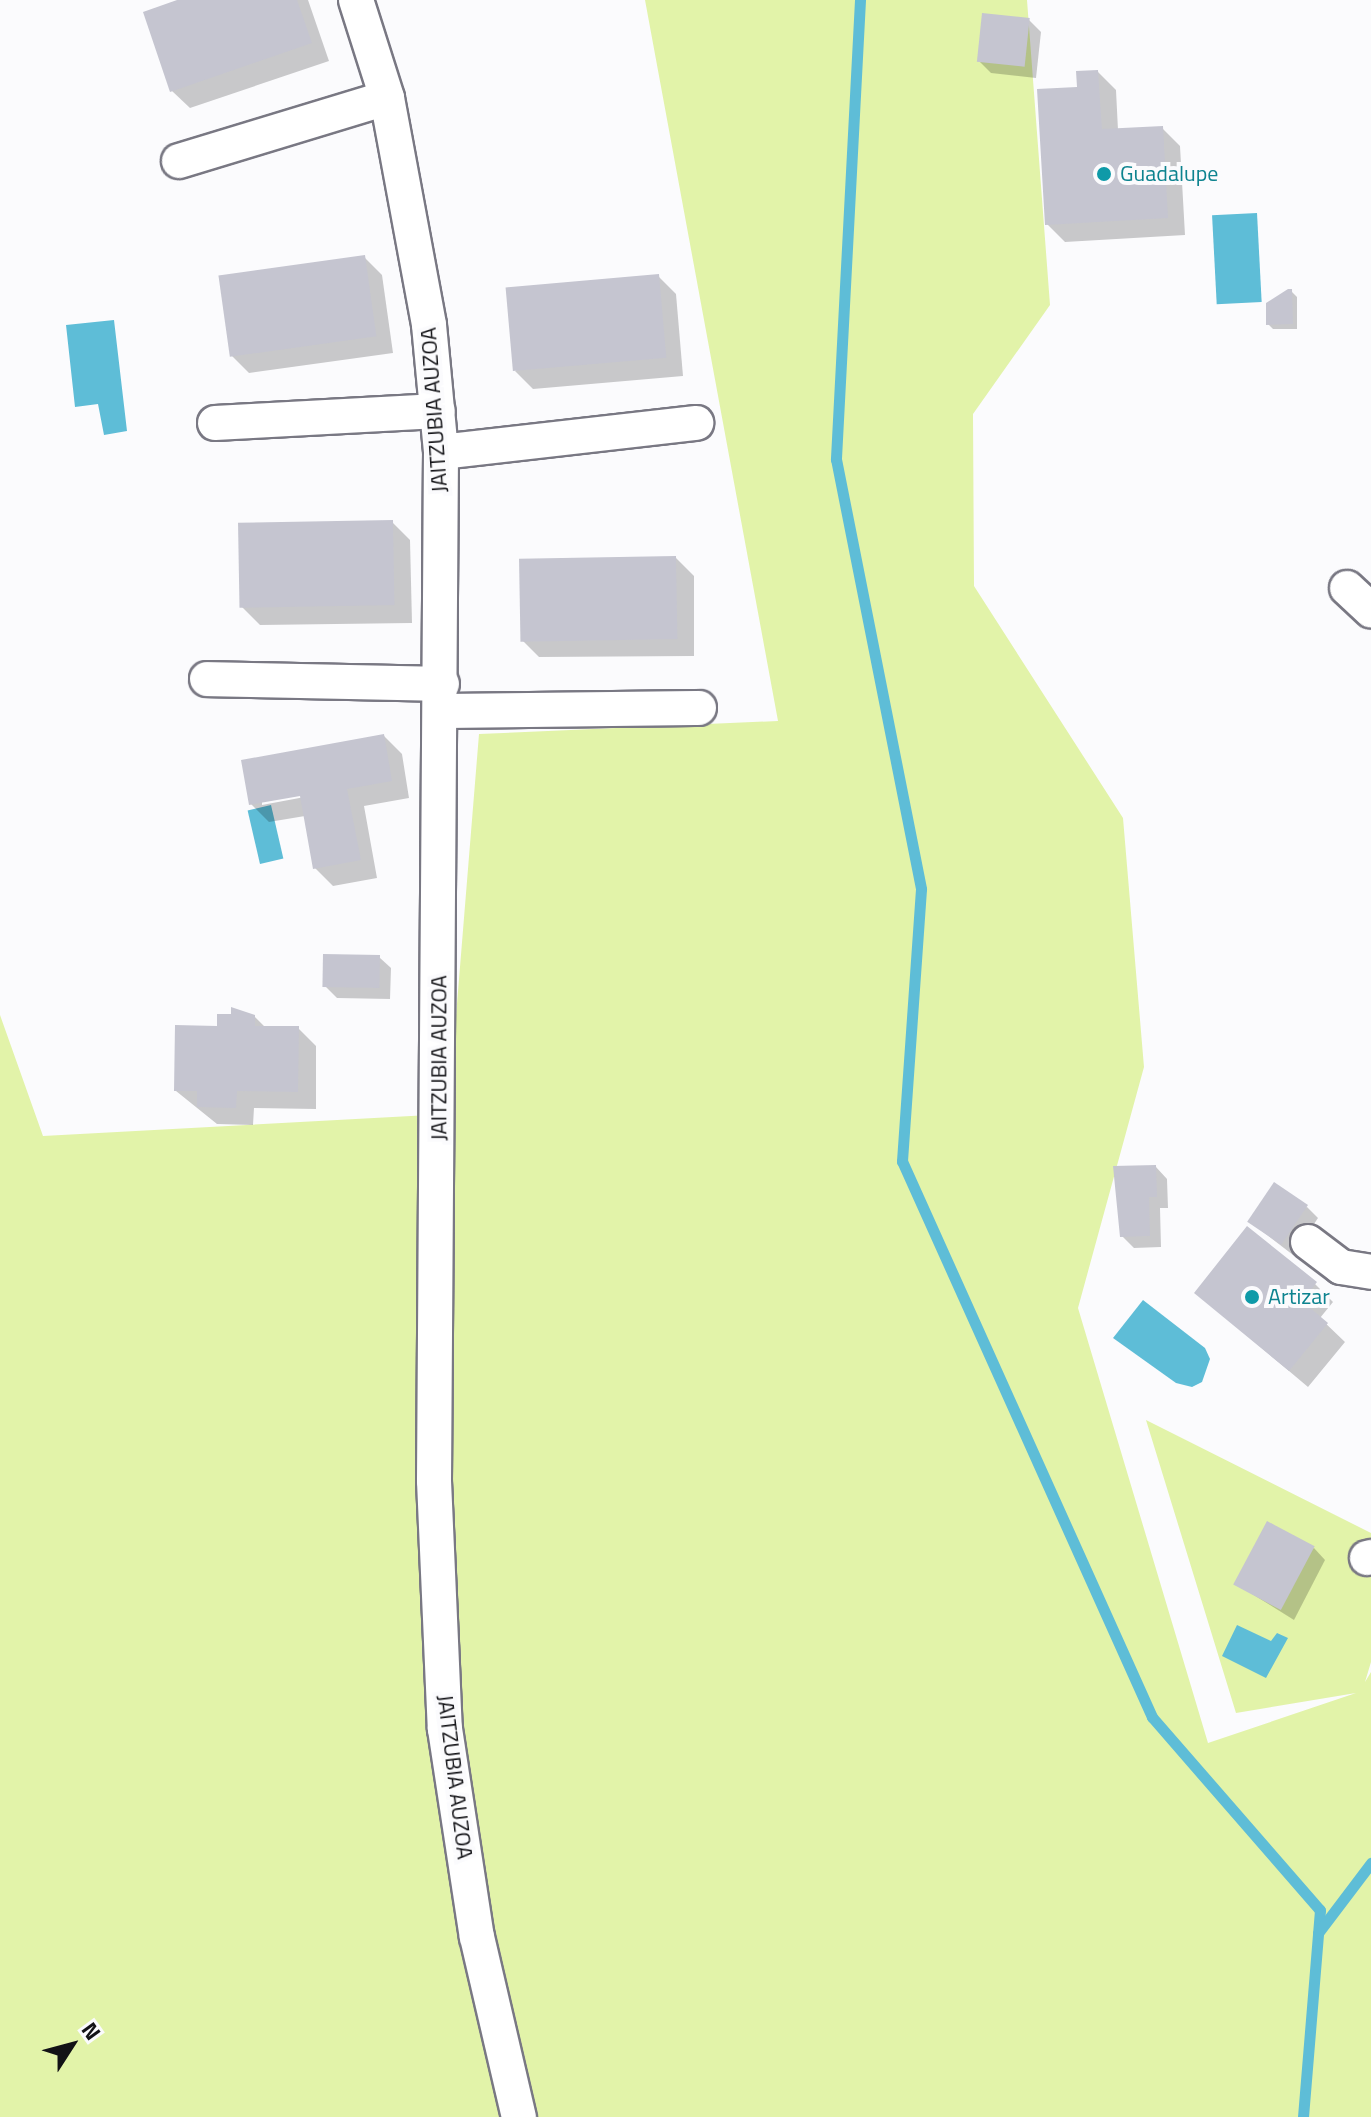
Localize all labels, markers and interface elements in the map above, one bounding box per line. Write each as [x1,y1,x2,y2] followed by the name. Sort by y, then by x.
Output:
[1120,161,1218,187] place label: Guadalupe
[1095,165,1113,183] marker: Guadalupe
[415,327,453,493] street label: JAITZUBIA AUZOA
[426,975,452,1141] street label: JAITZUBIA AUZOA
[1268,1284,1330,1310] place label: Artizar
[1243,1288,1261,1306] marker: Artizar
[432,1693,478,1861] street label: JAITZUBIA AUZOA
[32,2005,112,2085] north arrow
[73,2015,110,2047] text: N

